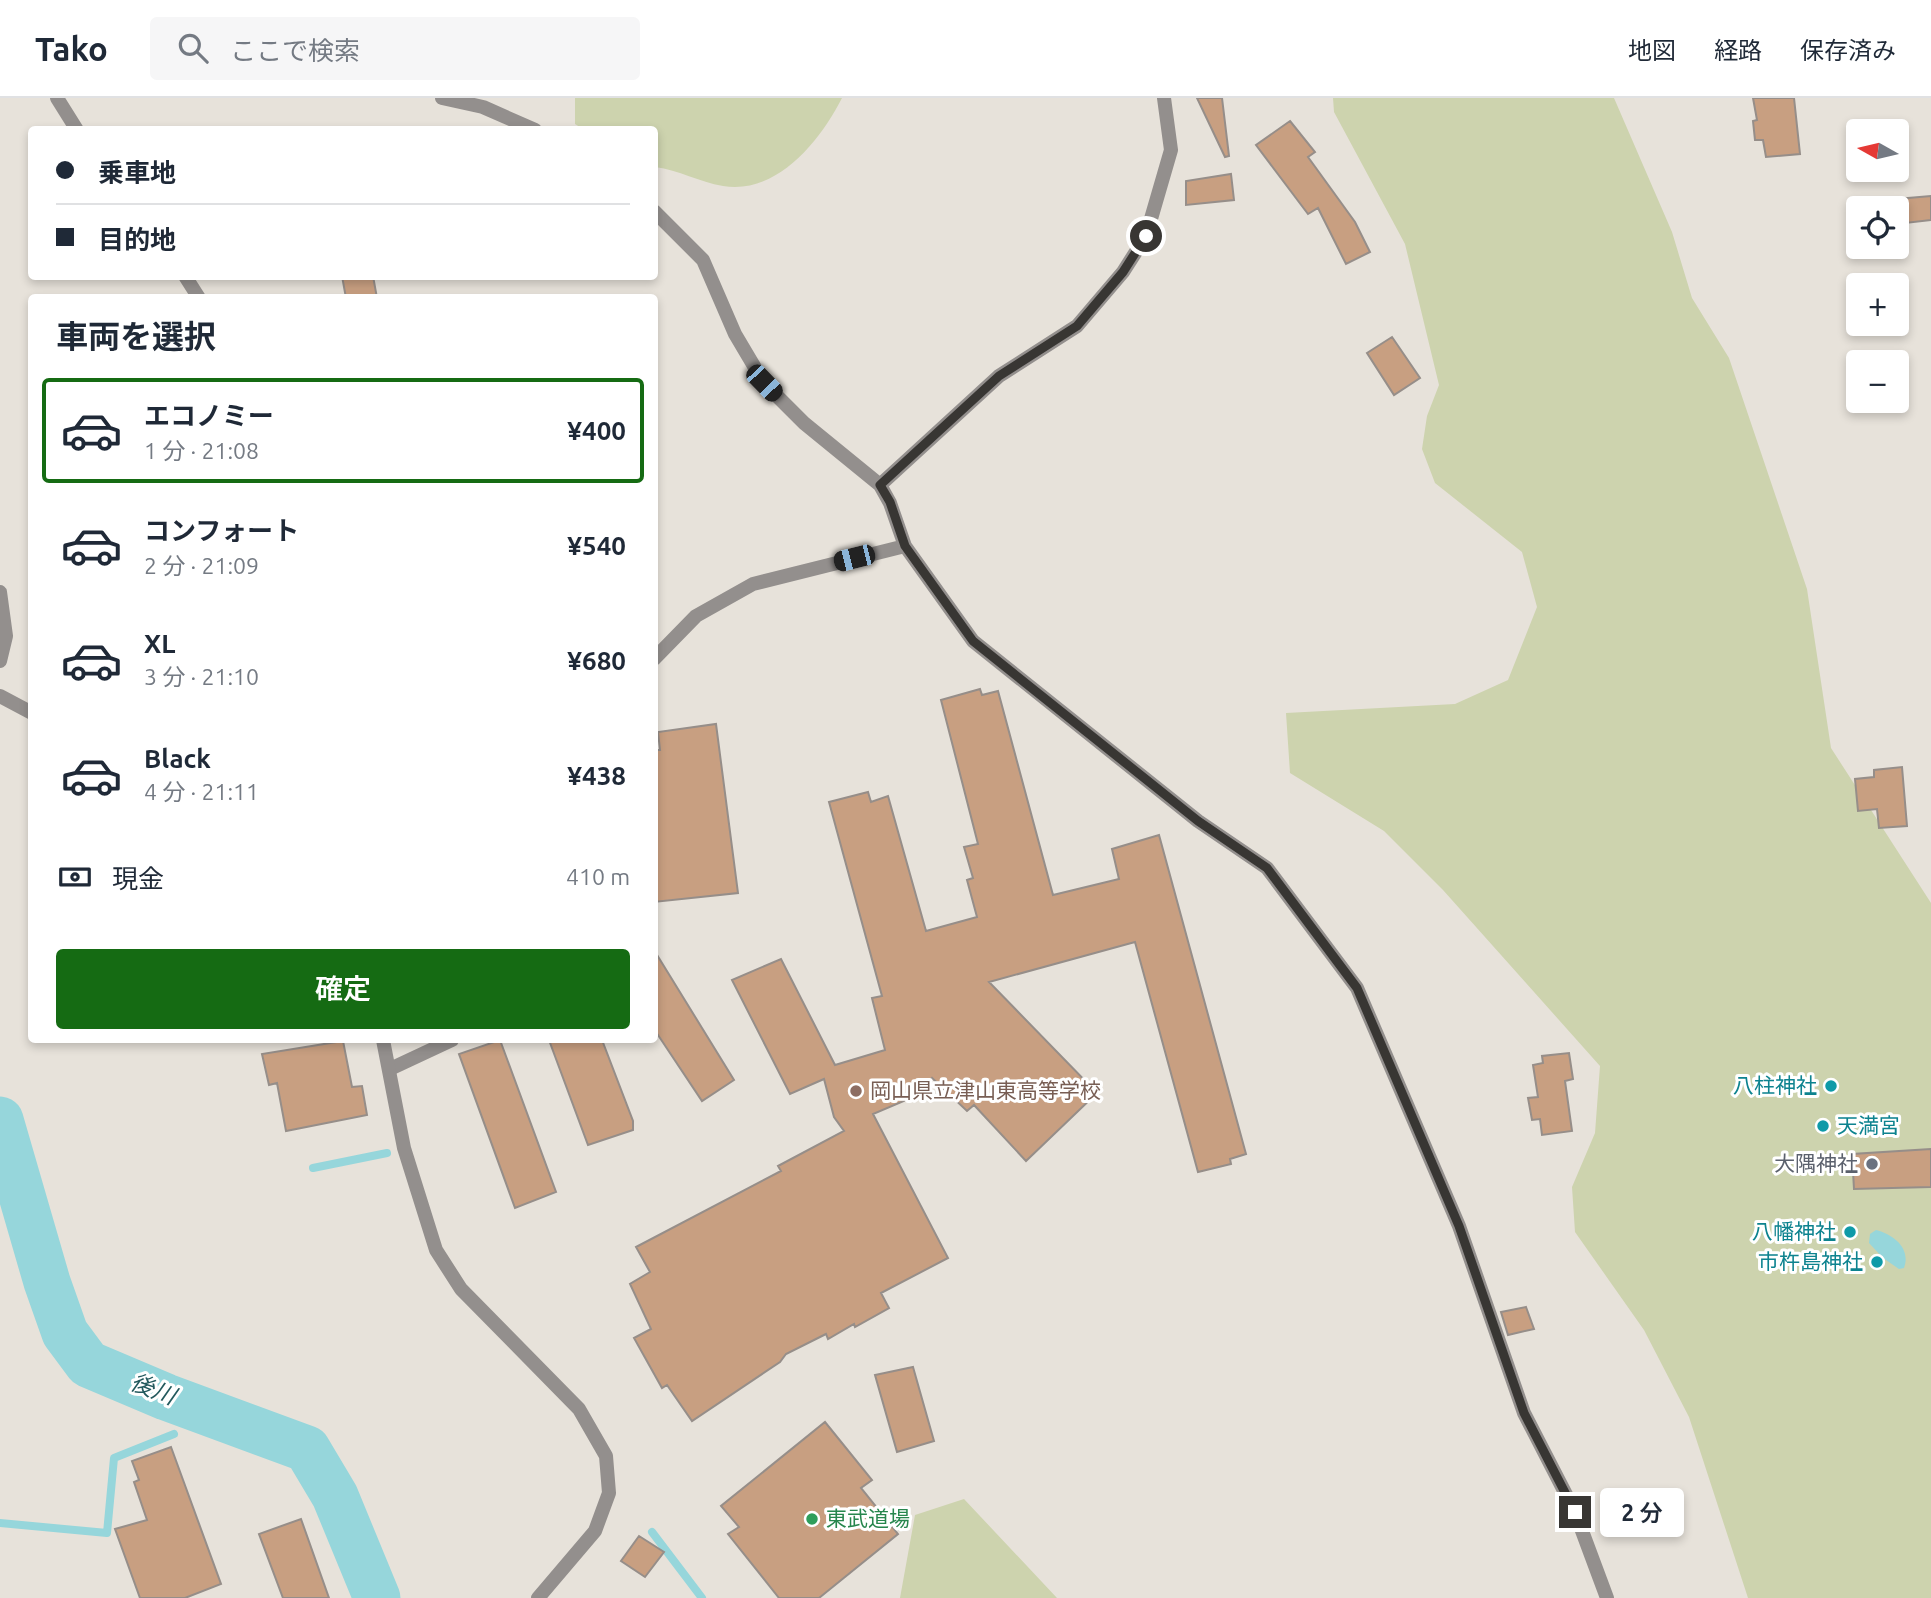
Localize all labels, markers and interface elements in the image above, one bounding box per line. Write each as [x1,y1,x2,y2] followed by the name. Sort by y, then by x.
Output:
[150,17,640,80] search box
[174,29,212,67] icon: search
[35,30,108,67] text: Tako
[230,36,360,65] text: ここで検索
[1628,37,1676,64] text: 地図
[1714,37,1762,64] text: 経路
[1800,37,1896,64] text: 保存済み
[1846,119,1909,182] north arrow
[1846,119,1909,413] map controls
[98,158,176,187] text: 乗車地
[1846,196,1909,259] button: locate
[1130,220,1162,252] route start
[98,225,176,254] text: 目的地
[1846,273,1909,336] button: +
[56,318,216,354] text: 車両を選択
[1846,350,1909,413] button: −
[742,361,787,405] car
[60,399,123,462] icon: car
[144,401,274,430] text: エコノミー
[567,416,626,445] text: ¥400
[144,438,259,463] text: 1 分 · 21:08
[60,514,123,577] icon: car
[144,516,299,545] text: コンフォート
[567,531,626,560] text: ¥540
[832,543,877,573] car
[144,553,259,578] text: 2 分 · 21:09
[60,629,123,692] icon: car
[144,629,175,658] text: XL
[567,646,626,675] text: ¥680
[144,664,259,689] text: 3 分 · 21:10
[60,744,123,807] icon: car
[144,744,211,773] text: Black
[567,761,626,790] text: ¥438
[144,779,259,804] text: 4 分 · 21:11
[56,858,94,896] icon: cash
[112,864,164,893] text: 現金
[566,864,630,889] text: 410 m
[56,949,630,1029] button: 確定
[1733,1073,1817,1097] place label: 八柱神社
[870,1078,1101,1102] place label: 岡山県立津山東高等学校
[1823,1078,1839,1094] marker: 八柱神社
[848,1083,864,1099] marker: 岡山県立津山東高等学校
[1837,1113,1900,1137] place label: 天満宮
[1815,1118,1831,1134] marker: 天満宮
[1774,1151,1858,1175] place label: 大隅神社
[1864,1156,1880,1172] marker: 大隅神社
[1752,1219,1836,1243] place label: 八幡神社
[1842,1224,1858,1240] marker: 八幡神社
[1758,1249,1863,1273] place label: 市杵島神社
[1869,1254,1885,1270] marker: 市杵島神社
[127,1369,182,1410] water label: 後川
[1600,1488,1684,1536] callout: 2 分
[1559,1496,1591,1528] route end
[1621,1500,1663,1525] text: 2 分
[826,1506,910,1530] place label: 東武道場
[804,1511,820,1527] marker: 東武道場

